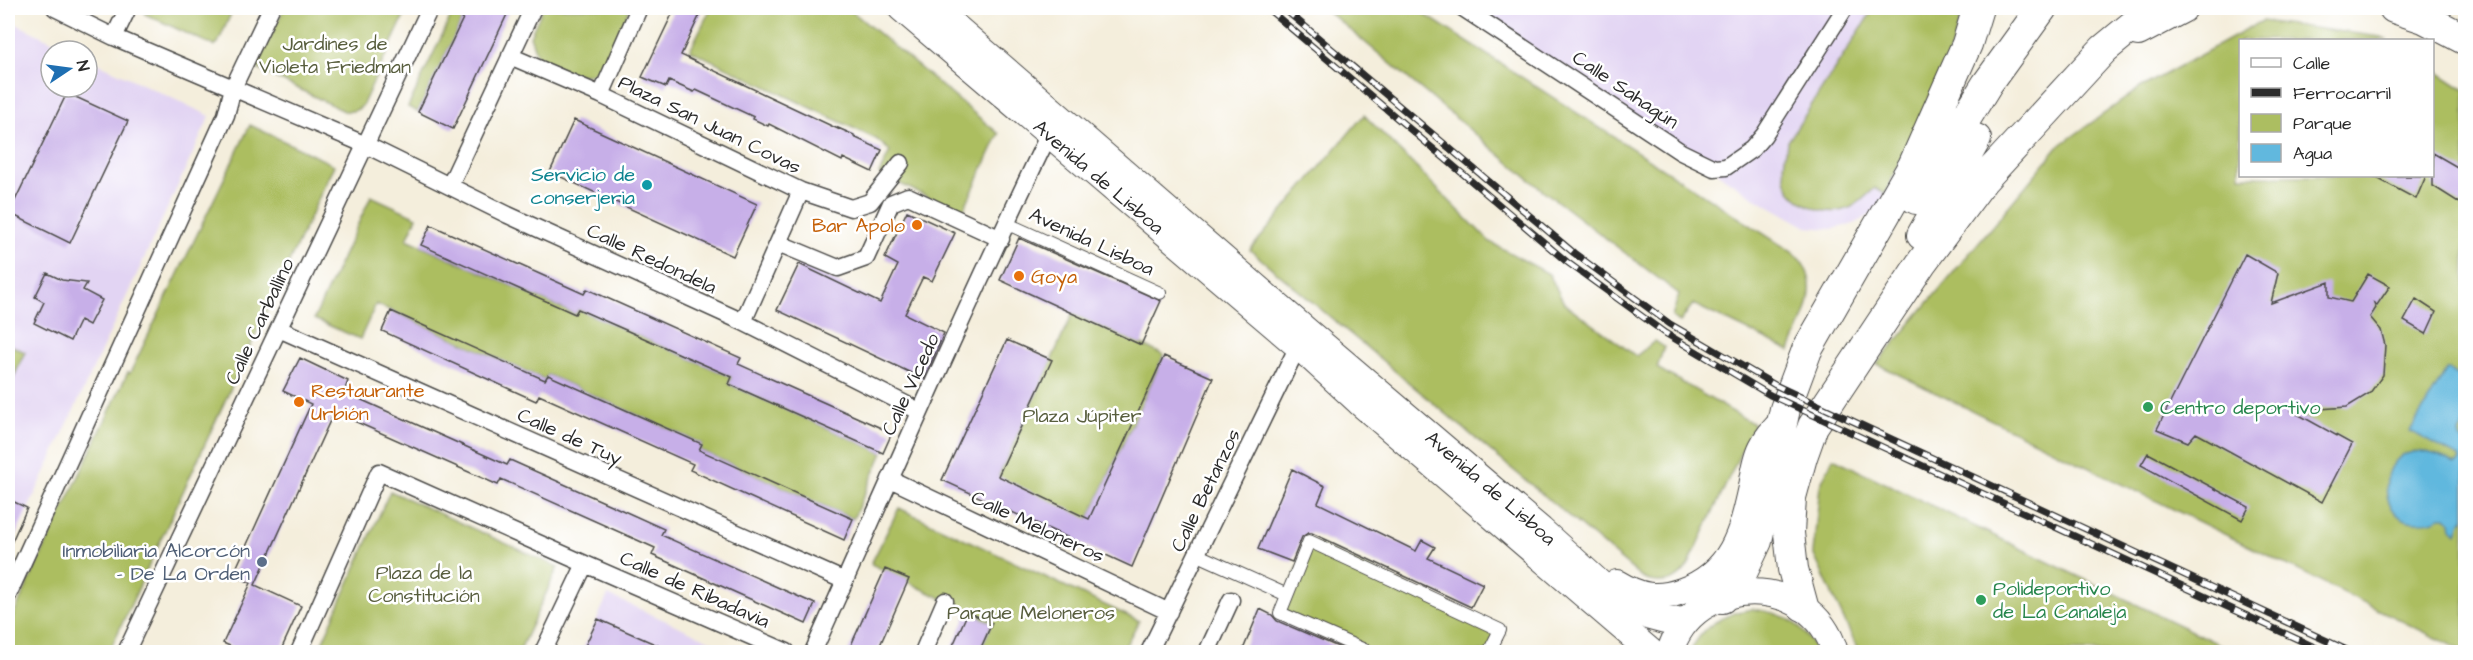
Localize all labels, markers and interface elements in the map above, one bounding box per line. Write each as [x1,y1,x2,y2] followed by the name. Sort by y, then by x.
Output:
[259,30,411,81] park label: Jardines de Violeta Friedman
[39,39,99,99] north arrow
[2239,39,2434,177] legend
[1566,44,1684,137] street label: Calle Sahagún
[2293,51,2331,76] text: Calle
[71,58,94,73] text: N
[613,68,806,181] street label: Plaza San Juan Covas
[2293,81,2391,106] text: Ferrocarril
[2293,111,2352,136] text: Parque
[1027,113,1170,241] street label: Avenida de Lisboa
[2293,141,2332,167] text: Agua
[531,161,635,212] place label: Servicio de conserjeria
[640,178,654,192] marker: Servicio de conserjeria
[1024,201,1159,283] street label: Avenida Lisboa
[812,212,905,240] place label: Bar Apolo
[582,217,721,301] street label: Calle Redondela
[910,218,924,232] marker: Bar Apolo
[218,254,302,389] street label: Calle Carballino
[1031,263,1077,292] place label: Goya
[1012,269,1026,283] marker: Goya
[875,329,947,440] street label: Calle Vicedo
[311,377,425,428] place label: Restaurante Urbión
[2160,394,2321,422] place label: Centro deportivo
[292,395,306,409] marker: Restaurante Urbión
[2141,400,2155,414] marker: Centro deportivo
[512,401,627,473] street label: Calle de Tuy
[1022,402,1142,430] park label: Plaza Júpiter
[1164,424,1248,557] street label: Calle Betanzos
[1419,424,1562,552] street label: Avenida de Lisboa
[966,484,1109,570] street label: Calle Meloneros
[63,537,250,588] place label: Inmobiliaria Alcorcón - De La Orden
[615,544,774,635] street label: Calle de Ribadavia
[255,555,269,569] marker: Inmobiliaria Alcorcón - De La Orden
[368,559,480,610] park label: Plaza de la Constitución
[1993,575,2126,626] place label: Polideportivo de La Canaleja
[1974,593,1988,607] marker: Polideportivo de La Canaleja
[947,599,1115,627] park label: Parque Meloneros

